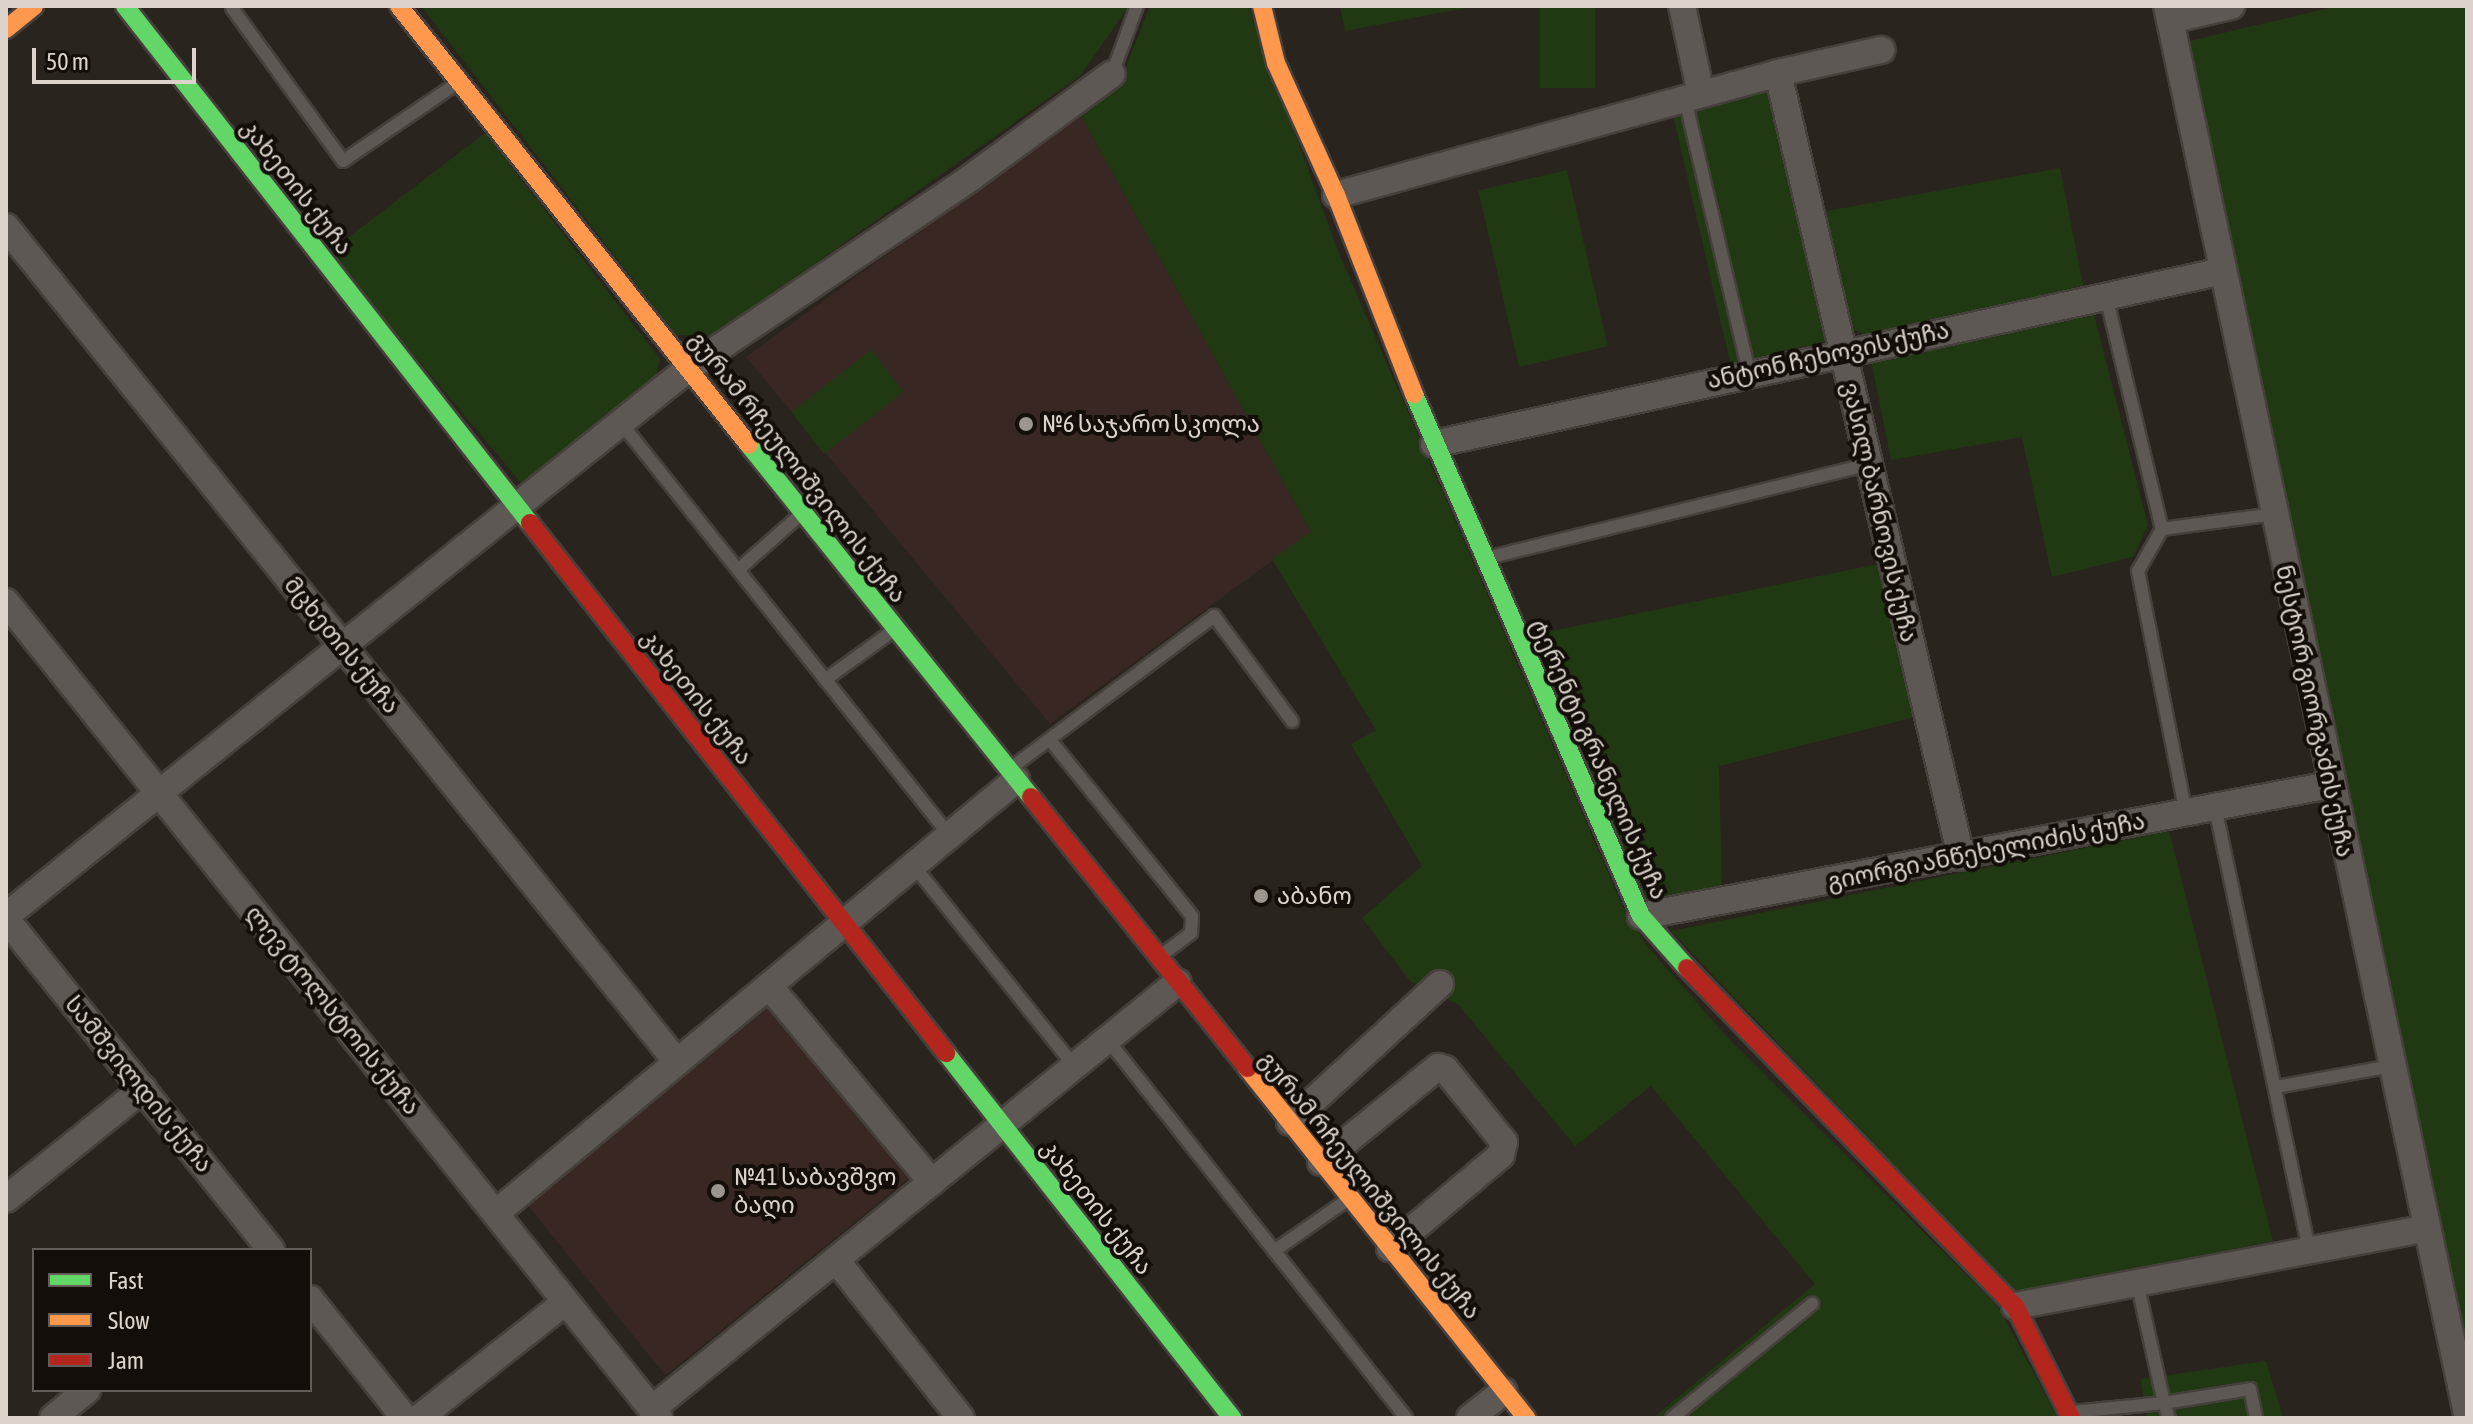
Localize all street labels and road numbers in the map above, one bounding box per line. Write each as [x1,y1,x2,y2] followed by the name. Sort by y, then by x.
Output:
[235,114,359,260] street label: კახეთის ქუჩა
[1705,315,1951,395] street label: ანტონ ჩეხოვის ქუჩა
[683,326,913,608] street label: გურამ რჩეულიშვილის ქუჩა
[1836,379,1924,645] street label: ვასილ ბარნოვის ქუჩა
[2270,562,2360,860] street label: ნესტორ გიორგაძის ქუჩა
[278,571,406,719] street label: მცხეთის ქუჩა
[1524,614,1674,904] street label: ტერენტი გრანელის ქუჩა
[635,624,759,770] street label: კახეთის ქუჩა
[1825,806,2147,896] street label: გიორგი ანწეხელიძის ქუჩა
[240,900,426,1120] street label: ლევ ტოლსტოის ქუჩა
[59,990,219,1178] street label: სამშვილდის ქუჩა
[1253,1045,1487,1325] street label: გურამ რჩეულიშვილის ქუჩა
[1035,1134,1159,1280] street label: კახეთის ქუჩა

